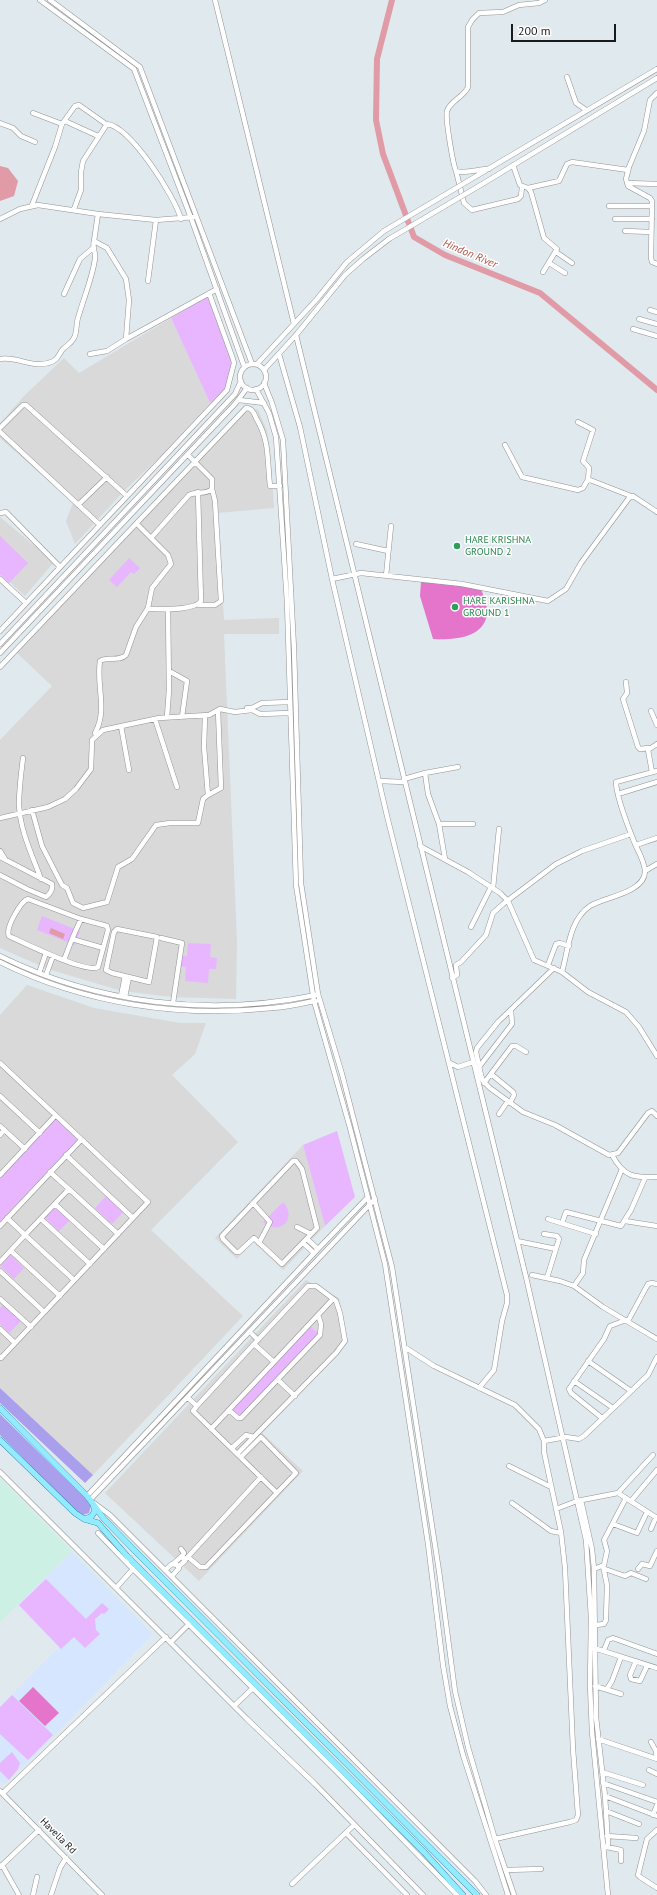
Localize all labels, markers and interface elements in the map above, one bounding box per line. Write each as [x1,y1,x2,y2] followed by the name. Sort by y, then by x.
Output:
[513,16,618,42] scale bar
[518,23,551,38] text: 200 m
[441,237,499,271] water label: Hindon River
[465,534,531,558] place label: HARE KRISHNA GROUND 2
[452,541,462,551] marker: HARE KRISHNA GROUND 2
[463,595,535,618] place label: HARE KARISHNA GROUND 1
[450,602,460,612] marker: HARE KARISHNA GROUND 1
[37,1815,79,1857] street label: Havelia Rd

